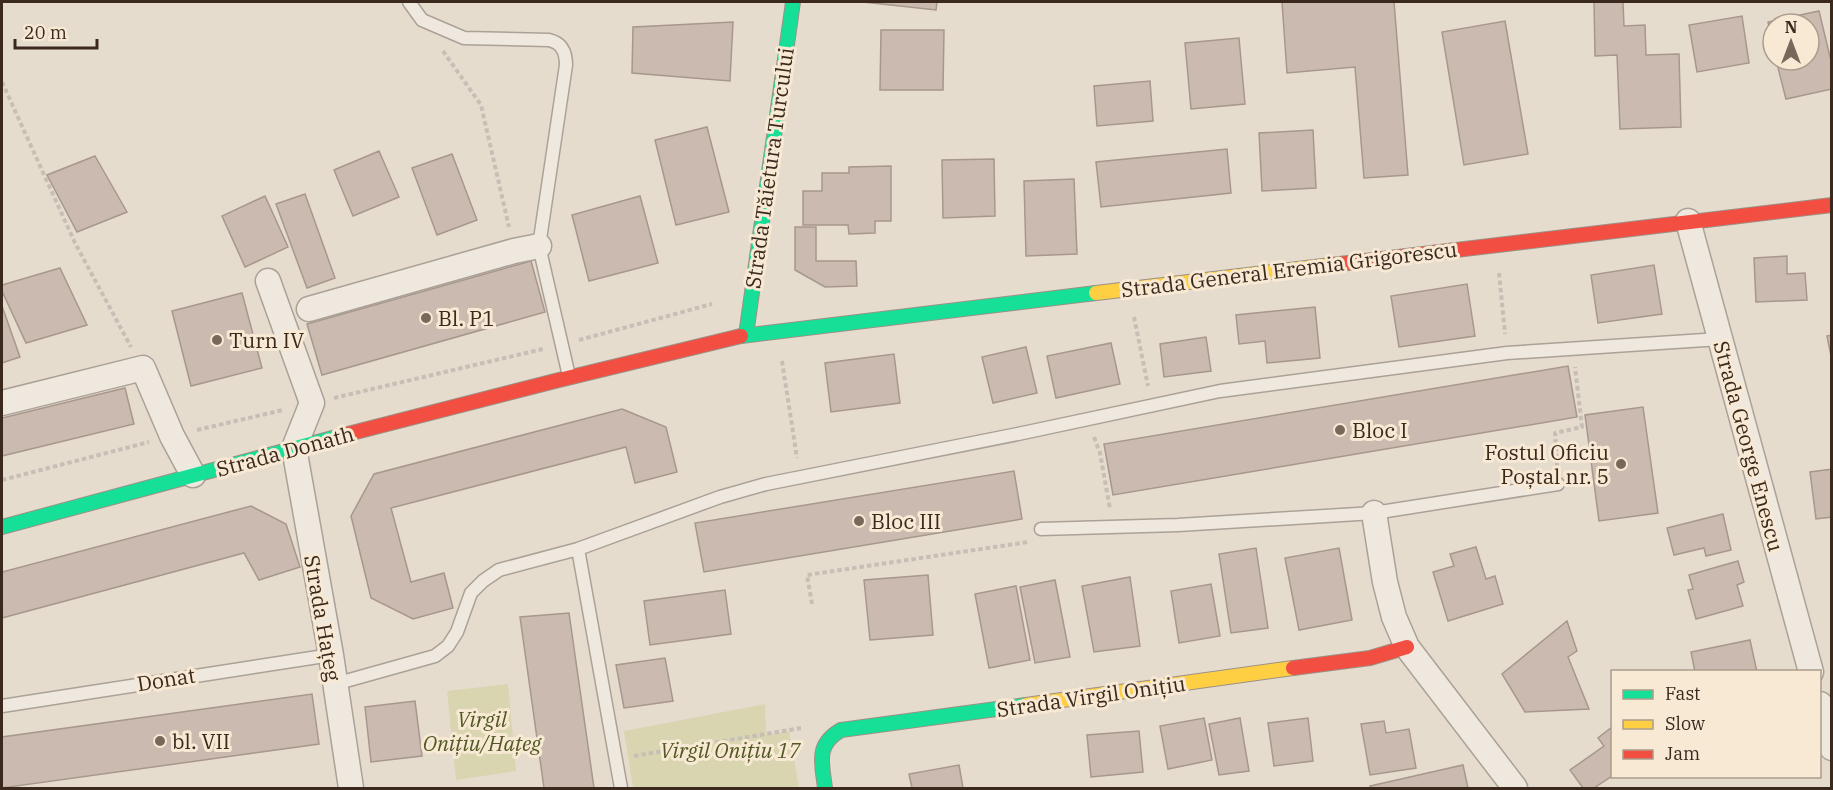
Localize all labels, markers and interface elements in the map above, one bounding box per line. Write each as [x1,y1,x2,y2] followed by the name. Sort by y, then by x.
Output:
[15,12,98,50] scale bar
[1761,12,1821,72] north arrow
[1785,17,1797,37] text: N
[24,21,67,44] text: 20 m
[738,46,800,290] street label: Strada Tăietura Turcului
[1119,234,1459,304] street label: Strada General Eremia Grigorescu
[438,304,495,332] place label: Bl. P1
[419,311,433,325] marker: Bl. P1
[229,326,304,354] place label: Turn IV
[210,333,224,347] marker: Turn IV
[1707,338,1791,554] street label: Strada George Enescu
[1352,416,1407,444] place label: Bloc I
[213,419,357,483] street label: Strada Donath
[1333,423,1347,437] marker: Bloc I
[1484,438,1609,490] place label: Fostul Oficiu Poștal nr. 5
[1614,457,1628,471] marker: Fostul Oficiu Poștal nr. 5
[871,507,941,535] place label: Bloc III
[852,514,866,528] marker: Bloc III
[298,553,348,684] street label: Strada Hațeg
[135,661,197,697] street label: Donat
[995,669,1187,723] street label: Strada Virgil Onițiu
[1611,670,1821,778] legend
[1665,682,1700,705] text: Fast
[423,705,542,757] park label: Virgil Onițiu/Hațeg
[1665,712,1705,735] text: Slow
[172,727,230,755] place label: bl. VII
[153,734,167,748] marker: bl. VII
[660,736,801,764] park label: Virgil Onițiu 17
[1665,742,1700,765] text: Jam

